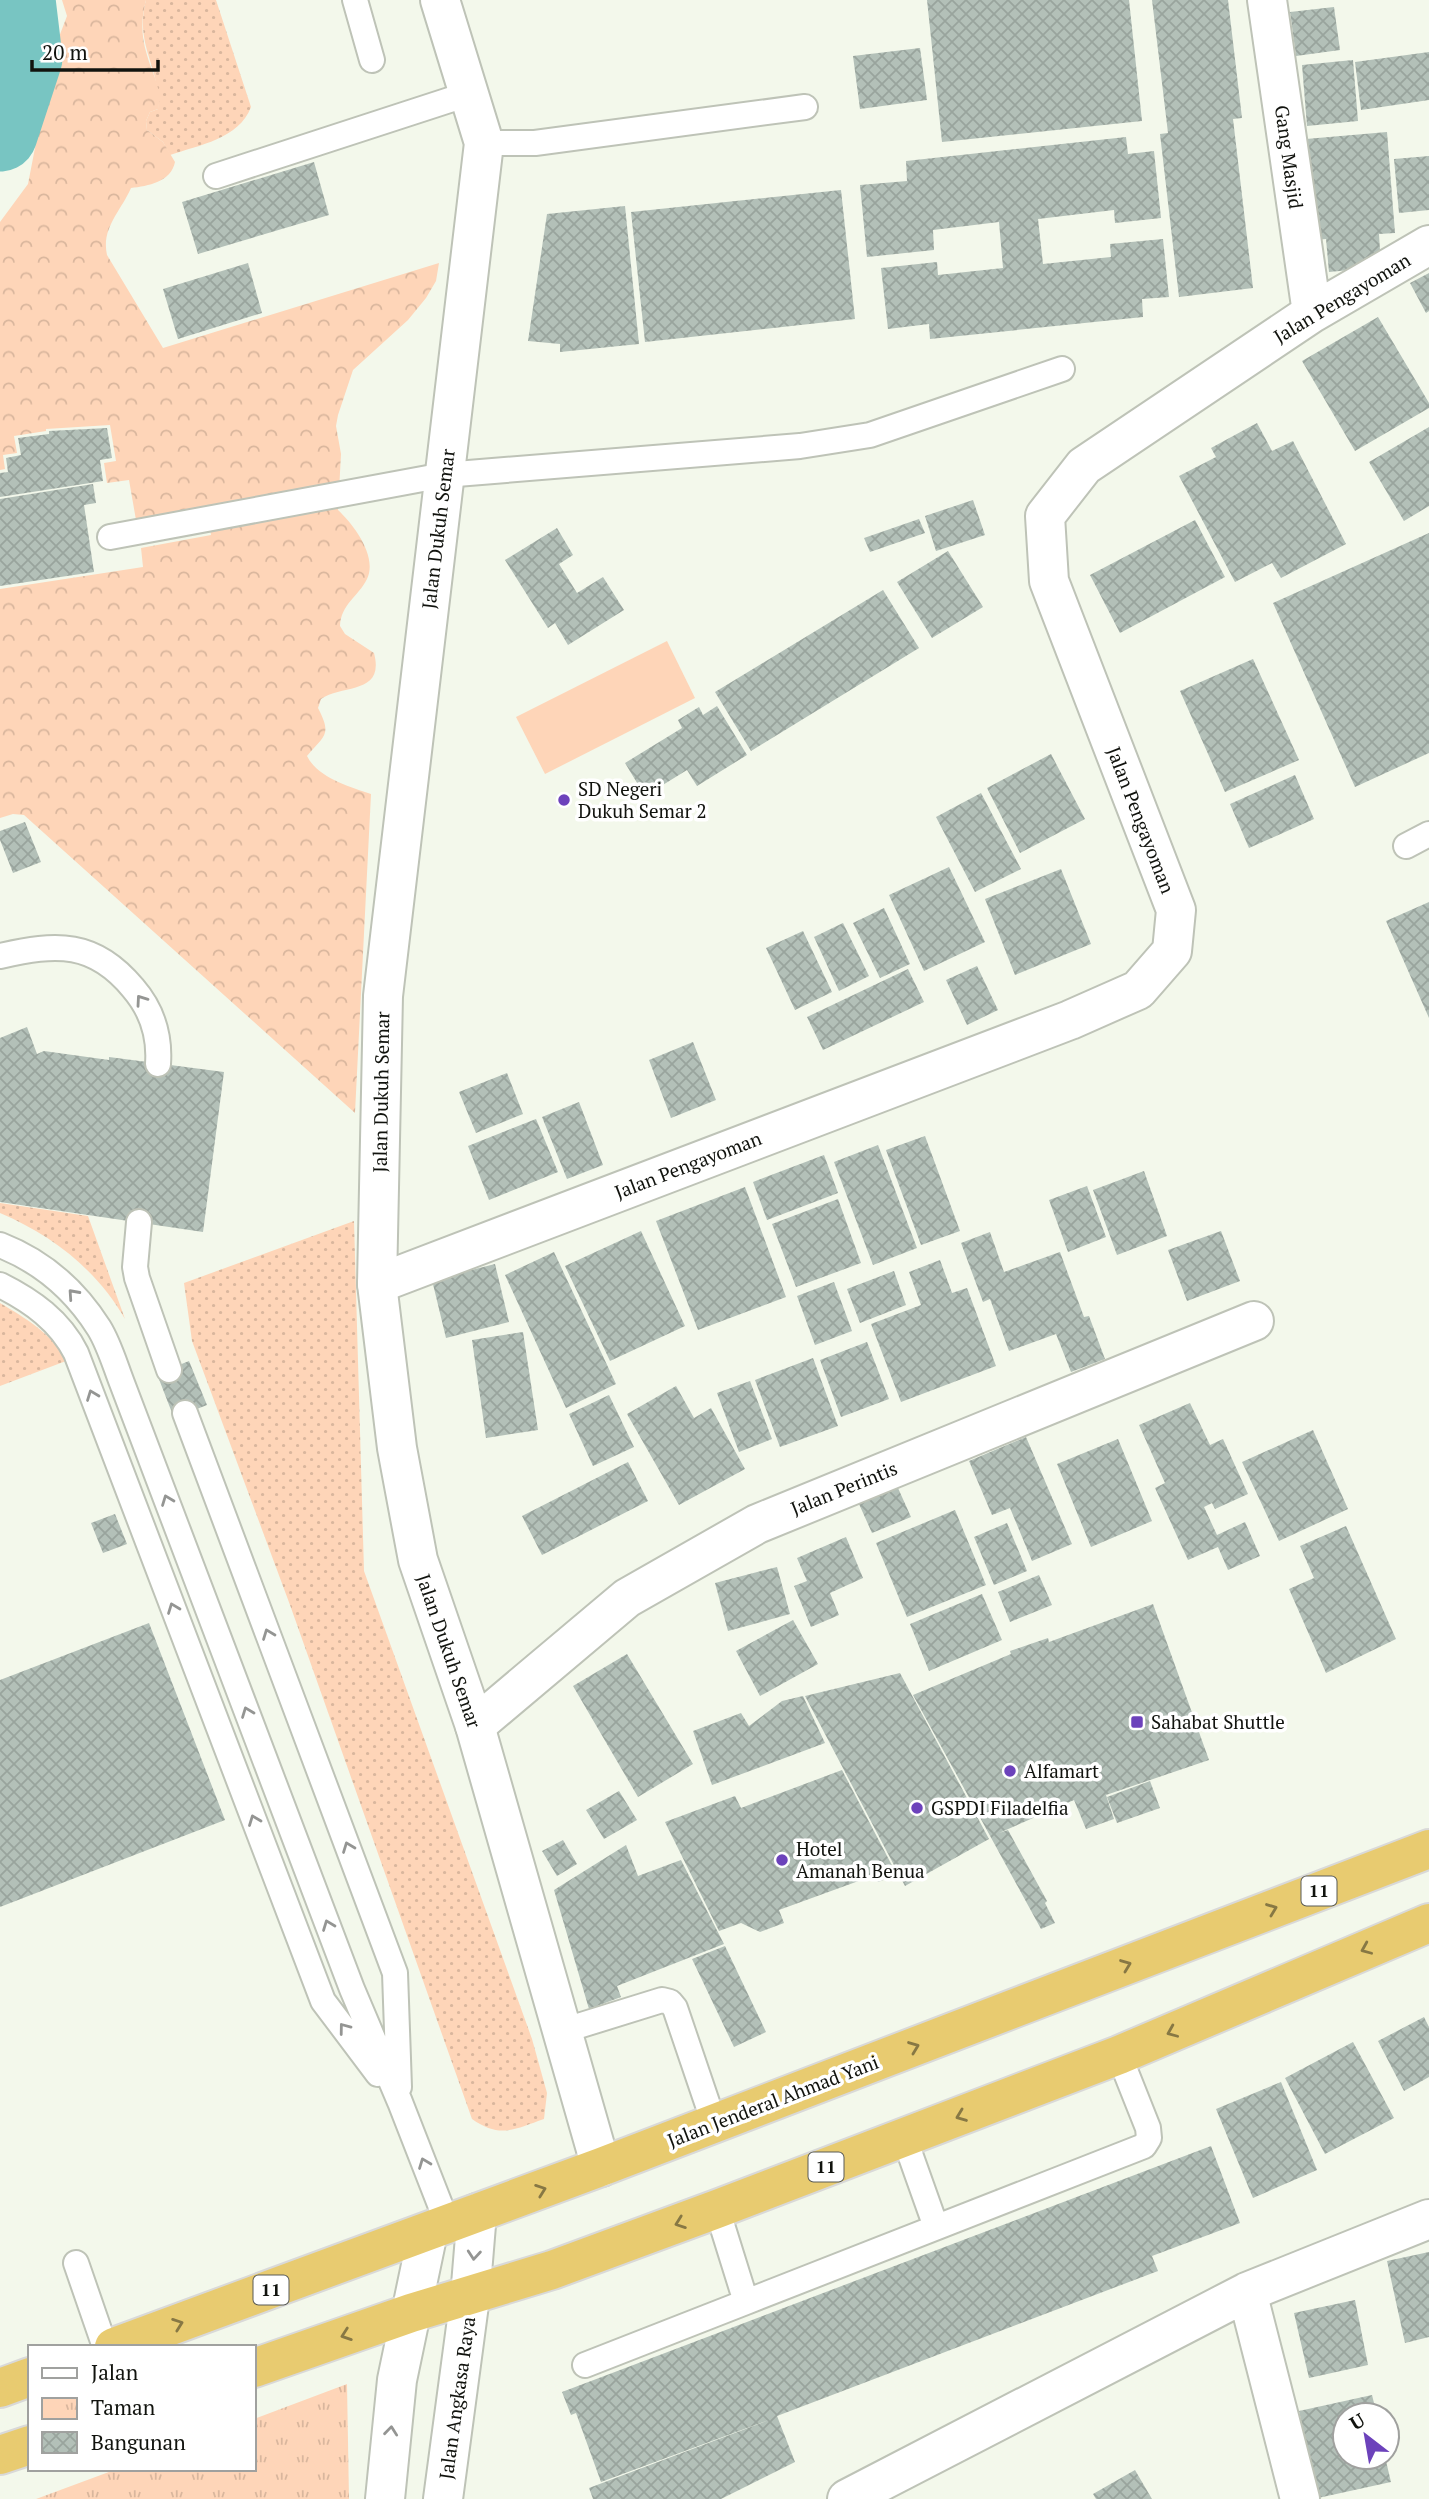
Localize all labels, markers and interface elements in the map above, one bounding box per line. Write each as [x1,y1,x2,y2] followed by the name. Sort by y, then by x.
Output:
[32,28,158,72] scale bar
[42,38,88,66] text: 20 m
[1270,103,1309,211] street label: Gang Masjid
[1269,247,1415,348] street label: Jalan Pengayoman
[415,447,460,610] street label: Jalan Dukuh Semar
[1102,743,1181,897] street label: Jalan Pengayoman
[578,776,707,823] place label: SD Negeri Dukuh Semar 2
[556,792,572,808] marker: SD Negeri Dukuh Semar 2
[137,995,150,1008] one-way arrow
[367,1011,394,1173] street label: Jalan Dukuh Semar
[611,1125,765,1204] street label: Jalan Pengayoman
[69,1289,81,1302] one-way arrow
[87,1390,101,1402] one-way arrow
[787,1455,901,1520] street label: Jalan Perintis
[161,1494,175,1506] one-way arrow
[411,1571,488,1732] street label: Jalan Dukuh Semar
[167,1602,181,1614] one-way arrow
[262,1628,276,1640] one-way arrow
[242,1707,256,1719] one-way arrow
[1151,1709,1285,1734] place label: Sahabat Shuttle
[1129,1714,1145,1730] marker: Sahabat Shuttle
[1024,1758,1099,1783] place label: Alfamart
[1002,1763,1018,1779] marker: Alfamart
[931,1795,1069,1820] place label: GSPDI Filadelfia
[909,1800,925,1816] marker: GSPDI Filadelfia
[248,1815,262,1827] one-way arrow
[796,1836,925,1883] place label: Hotel Amanah Benua
[342,1841,356,1853] one-way arrow
[774,1852,790,1868] marker: Hotel Amanah Benua
[1302,1877,1336,1906] road number: 11
[1265,1903,1278,1917] one-way arrow
[322,1920,336,1932] one-way arrow
[1361,1941,1373,1955] one-way arrow
[1120,1960,1132,1974] one-way arrow
[339,2023,352,2036] one-way arrow
[1167,2024,1180,2038] one-way arrow
[907,2041,919,2055] one-way arrow
[664,2049,882,2152] street label: Jalan Jenderal Ahmad Yani
[955,2107,967,2121] one-way arrow
[808,2152,844,2182] road number: 11
[418,2158,432,2170] one-way arrow
[535,2184,547,2198] one-way arrow
[674,2215,686,2229] one-way arrow
[467,2250,482,2261] one-way arrow
[254,2276,288,2304] road number: 11
[433,2315,480,2481] street label: Jalan Angkasa Raya
[171,2318,184,2332] one-way arrow
[341,2327,353,2341] one-way arrow
[28,2345,256,2471] legend
[91,2358,139,2386] text: Jalan
[91,2393,156,2421] text: Taman
[1331,2401,1401,2471] north arrow
[1345,2407,1370,2435] text: U
[384,2425,399,2437] one-way arrow
[91,2428,186,2456] text: Bangunan

